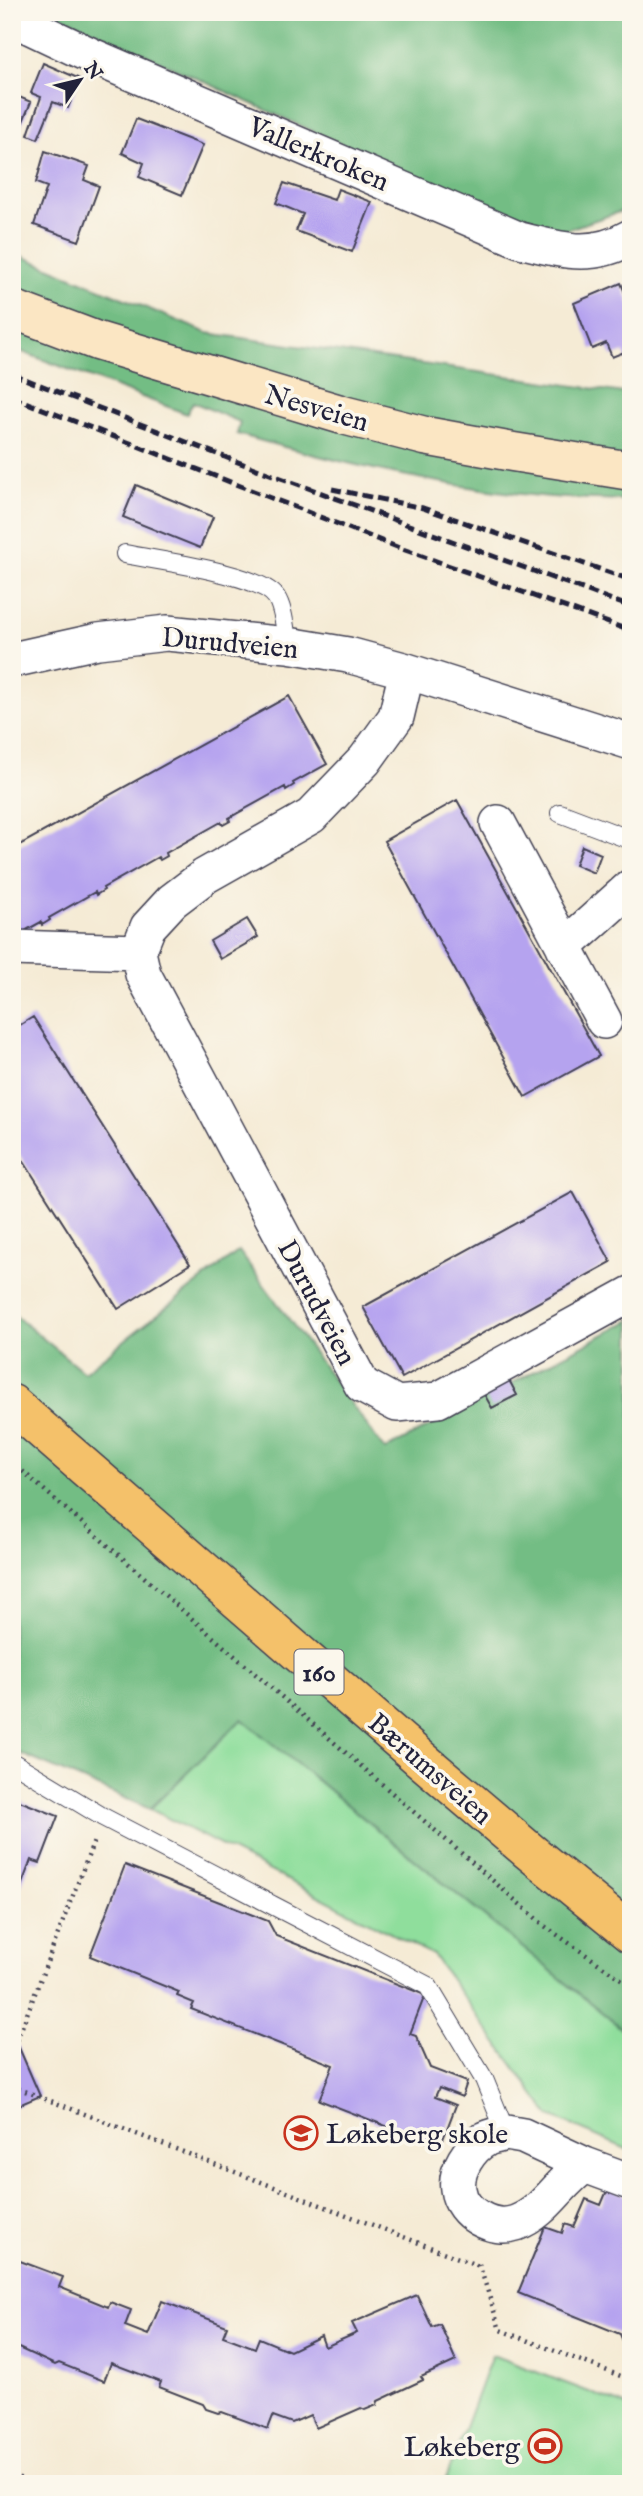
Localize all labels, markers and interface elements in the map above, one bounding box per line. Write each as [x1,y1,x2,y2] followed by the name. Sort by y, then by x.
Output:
[46,46,116,116] north arrow
[77,57,107,85] text: N
[241,110,394,201] street label: Vallerkroken
[260,378,372,441] street label: Nesveien
[160,621,300,668] street label: Durudveien
[268,1235,363,1372] street label: Durudveien
[294,1650,344,1694] road number: 160
[360,1706,499,1833] street label: Bærumsveien
[282,2114,320,2152] school or university icon: Løkeberg skole
[326,2118,508,2153] place label: Løkeberg skole
[526,2427,564,2465] sports icon: Løkeberg
[404,2431,521,2466] place label: Løkeberg

